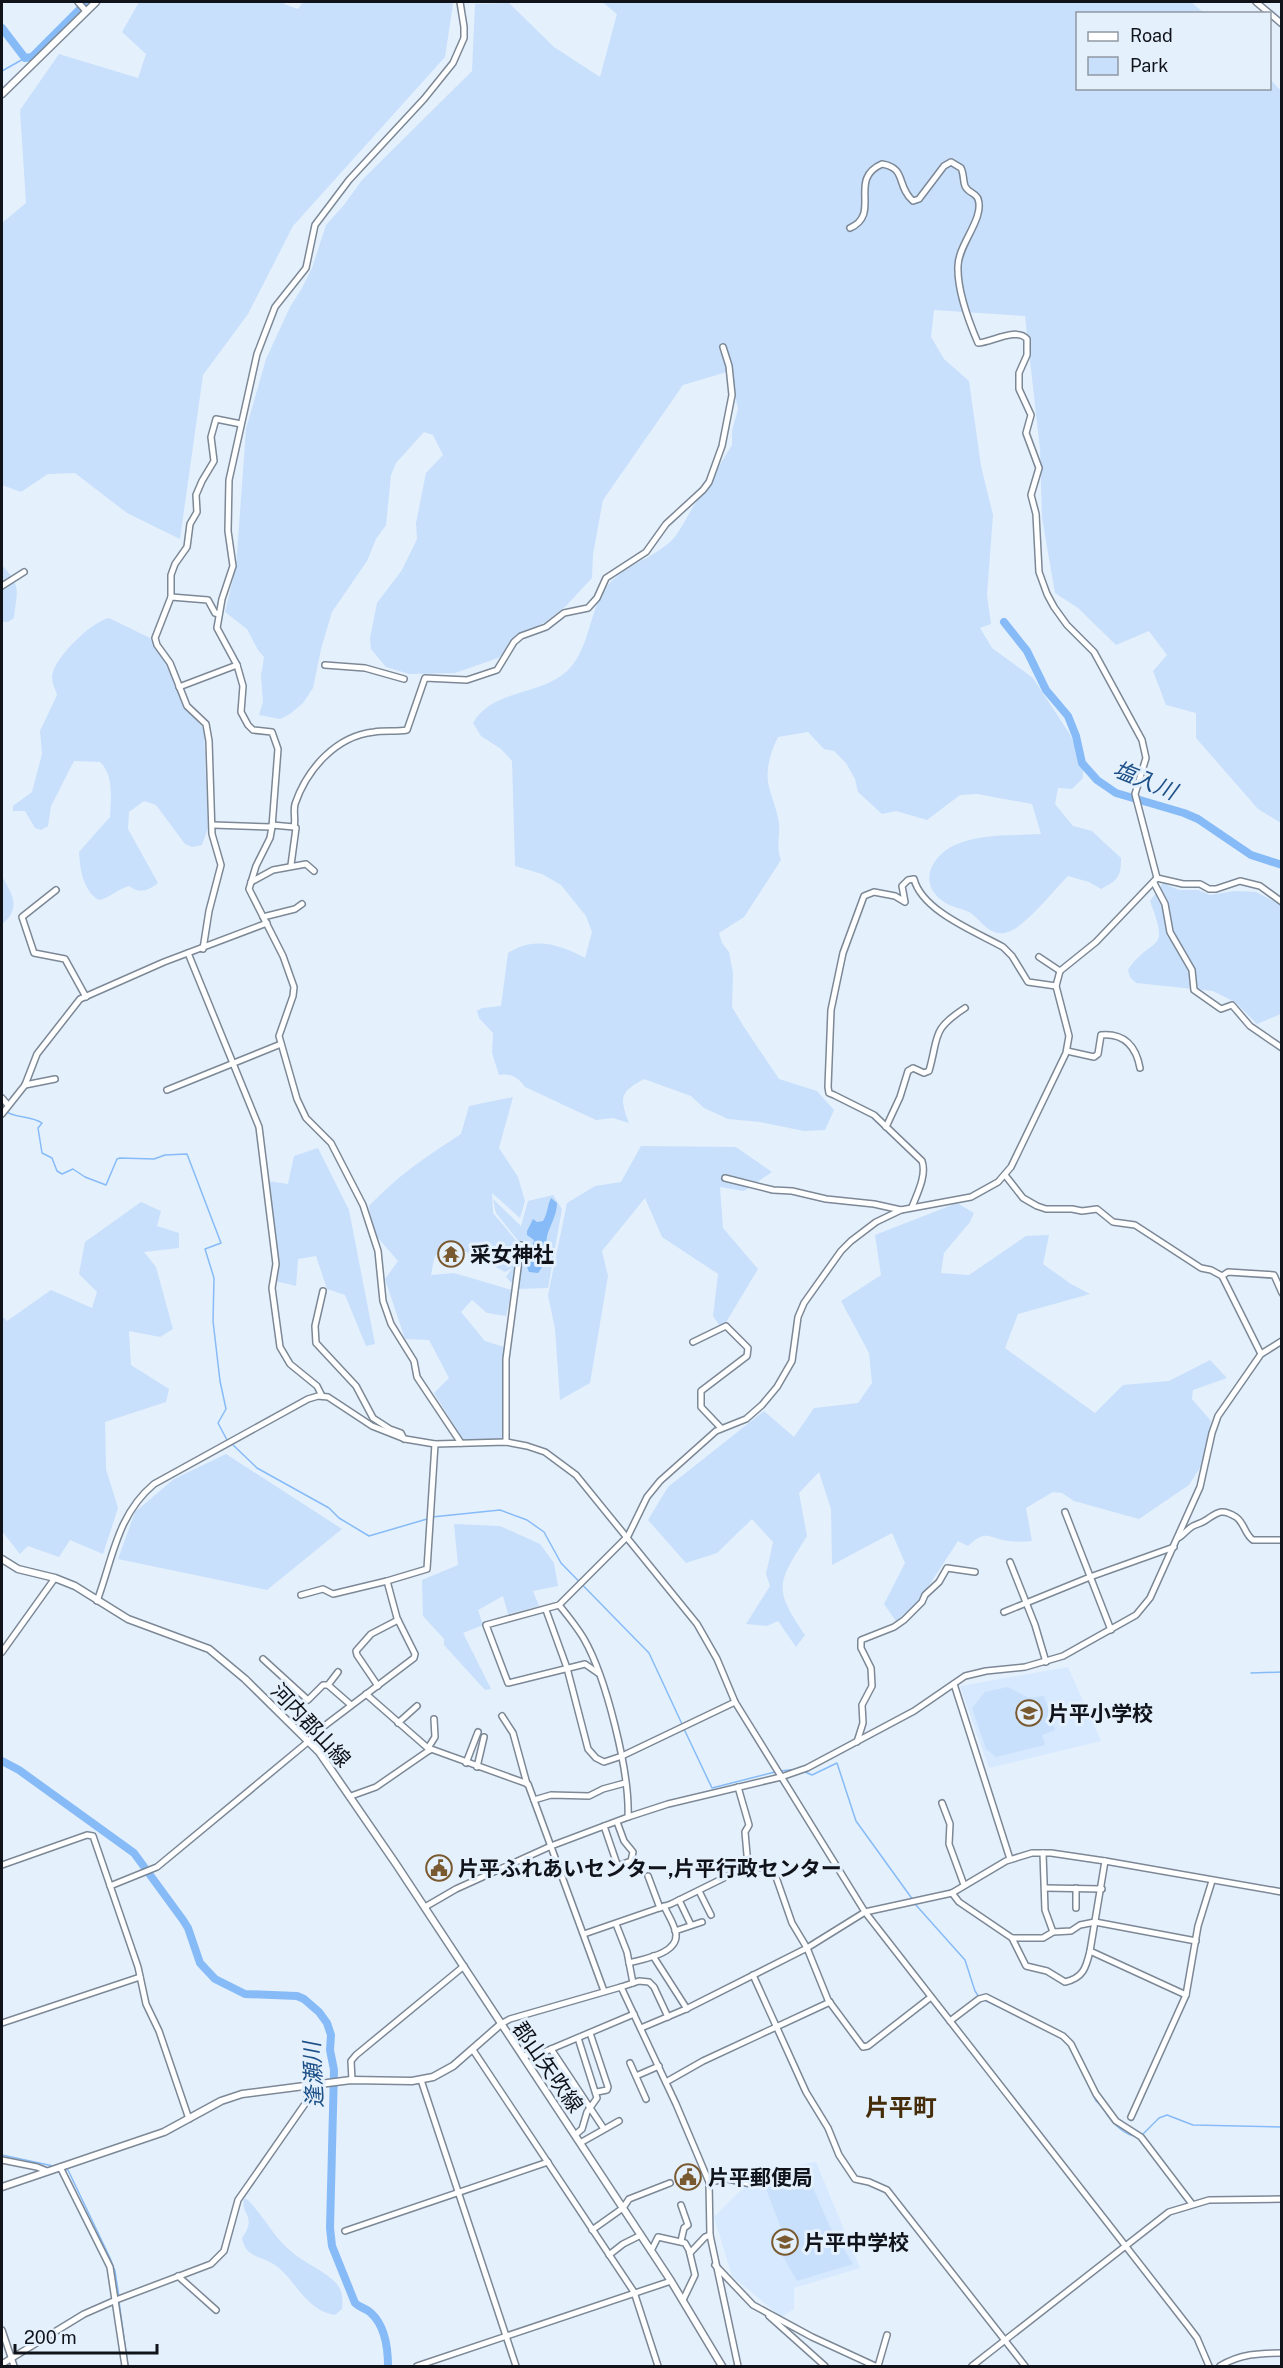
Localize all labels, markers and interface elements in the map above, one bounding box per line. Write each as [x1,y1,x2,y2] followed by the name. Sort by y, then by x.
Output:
[1076,12,1271,90] legend
[1130,25,1173,46] text: Road
[1130,55,1168,76] text: Park
[1110,756,1182,805] water label: 塩入川
[436,1239,466,1269] temple icon: 采女神社
[470,1242,554,1267] place label: 采女神社
[266,1678,356,1772] street label: 河内郡山線
[1014,1698,1044,1728] school or university icon: 片平小学校
[1048,1701,1153,1726] place label: 片平小学校
[424,1853,454,1883] public building icon: 片平ふれあいセンター,片平行政センター
[458,1856,842,1881] place label: 片平ふれあいセンター,片平行政センター
[508,2017,588,2117] street label: 郡山矢吹線
[298,2039,328,2109] water label: 逢瀬川
[865,2093,937,2121] district label: 片平町
[673,2162,703,2192] public building icon: 片平郵便局
[708,2165,813,2190] place label: 片平郵便局
[770,2227,800,2257] school or university icon: 片平中学校
[804,2230,909,2255] place label: 片平中学校
[15,2317,158,2355] scale bar
[24,2327,77,2348] text: 200 m

